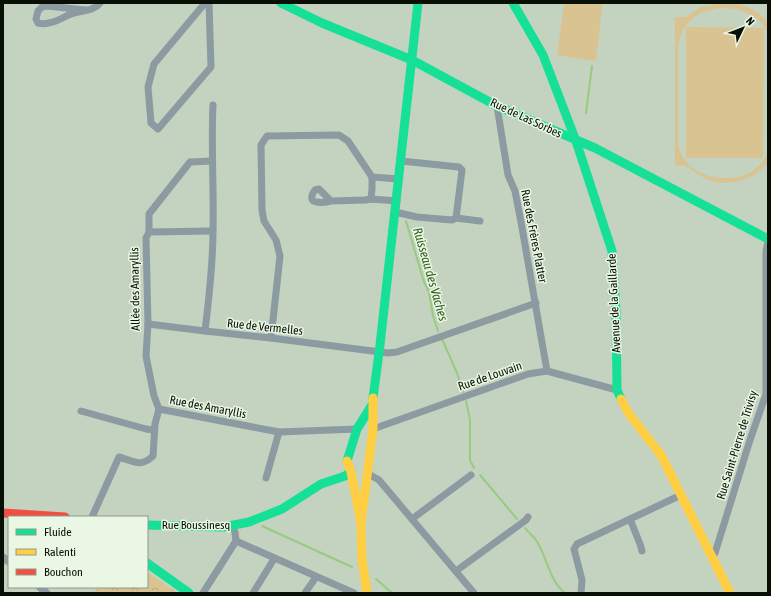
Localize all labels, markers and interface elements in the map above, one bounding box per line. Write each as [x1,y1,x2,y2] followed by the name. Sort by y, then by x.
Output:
[723,8,763,48] north arrow
[744,15,757,28] text: N
[488,95,564,141] street label: Rue de Las Sorbes
[518,188,550,284] street label: Rue des Frères Platter
[410,226,451,323] water label: Ruisseau des Vaches
[127,247,143,331] street label: Allée des Amaryllis
[604,253,624,353] street label: Avenue de la Gaillarde
[226,316,304,338] street label: Rue de Vermelles
[456,359,524,393] street label: Rue de Louvain
[714,389,760,501] street label: Rue Saint-Pierre de Trivisy
[168,393,248,421] street label: Rue des Amaryllis
[8,516,148,588] legend
[162,518,230,532] street label: Rue Boussinesq
[44,525,72,539] text: Fluide
[44,545,76,559] text: Ralenti
[44,565,83,579] text: Bouchon

